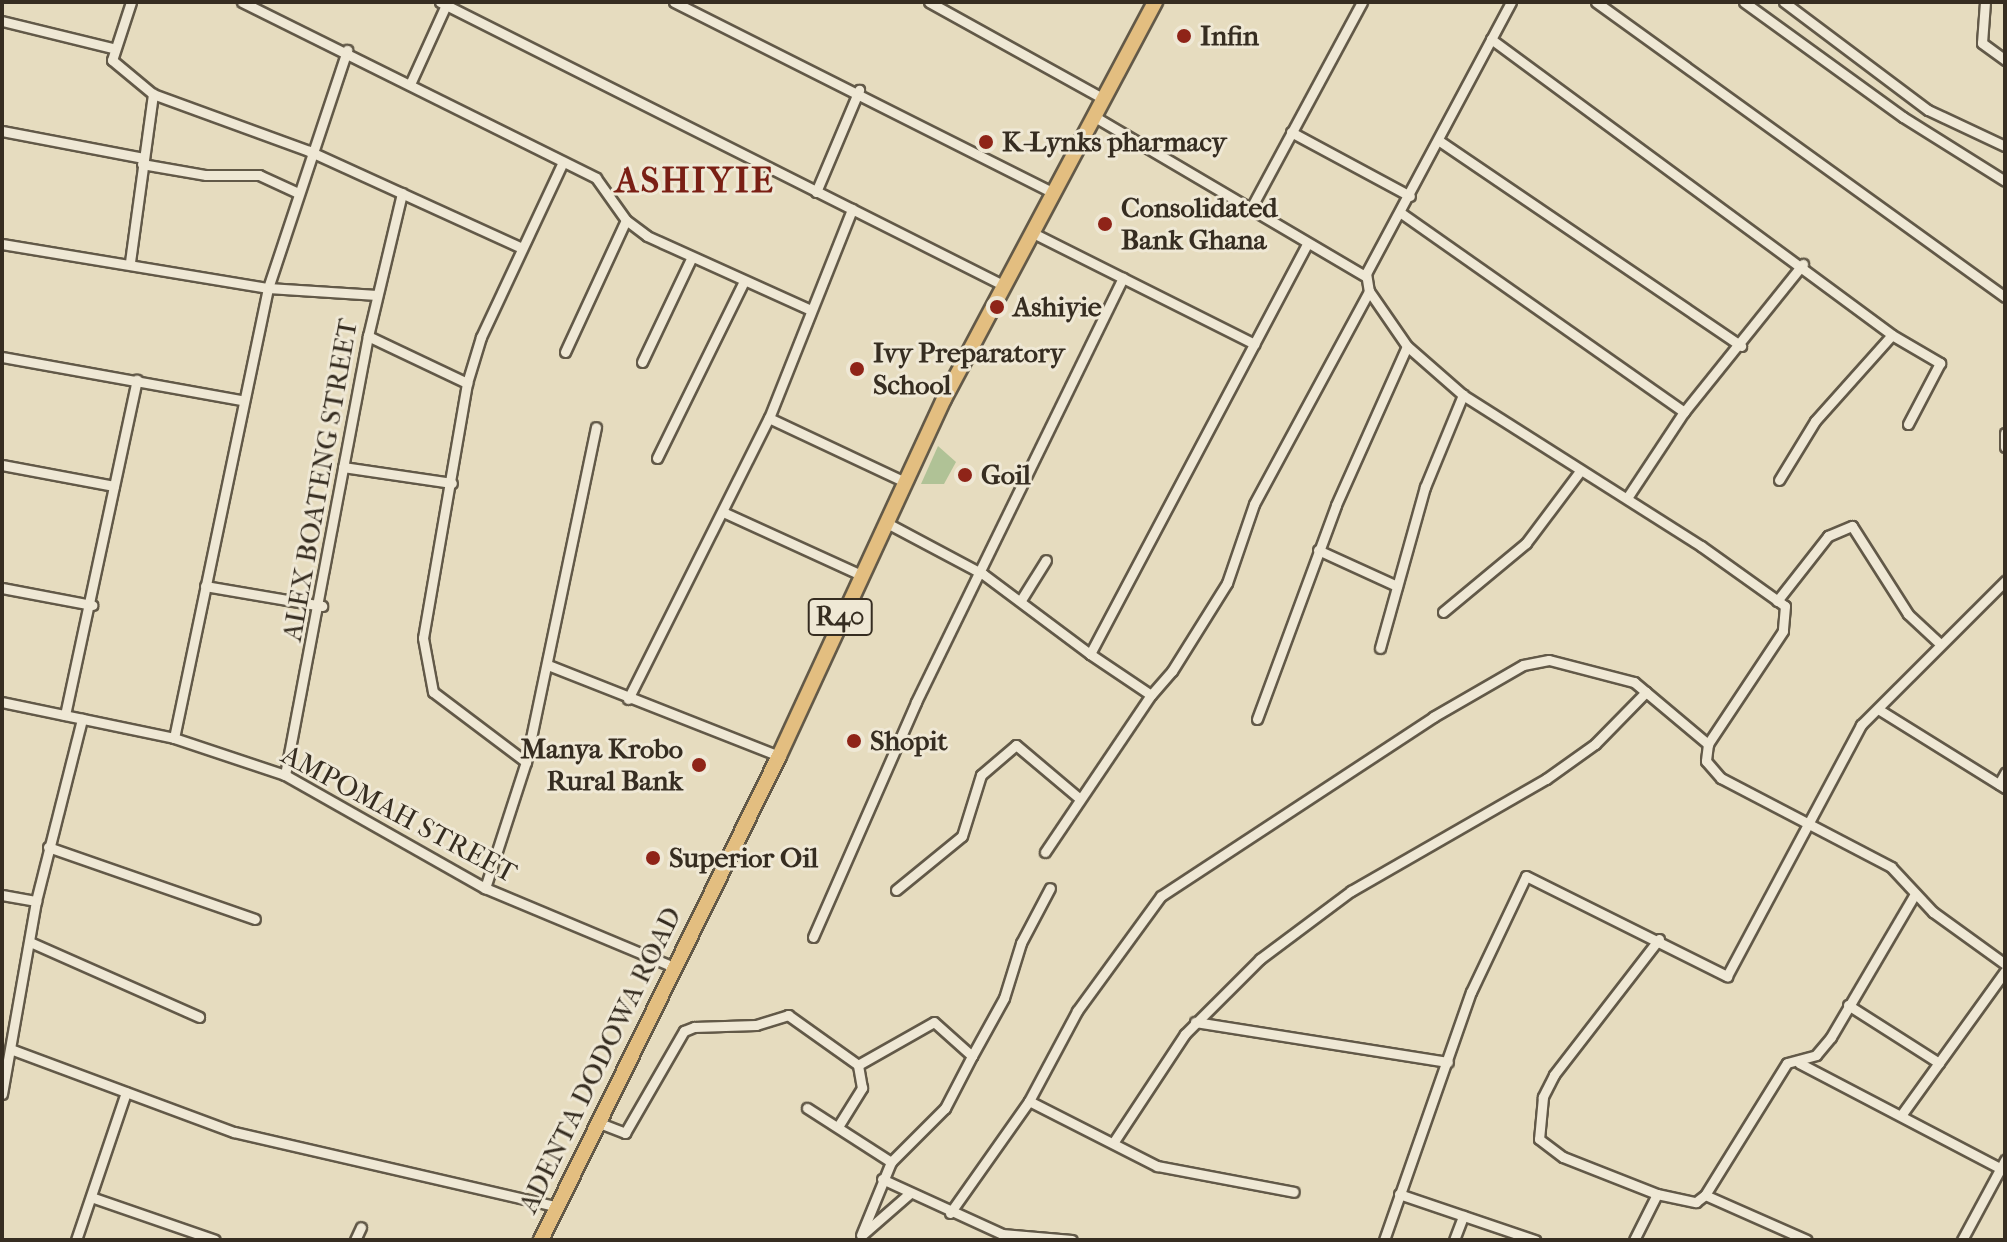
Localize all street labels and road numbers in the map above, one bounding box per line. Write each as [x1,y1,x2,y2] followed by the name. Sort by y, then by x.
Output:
[275,316,365,644] street label: ALEX BOATENG STREET
[806,595,874,639] road number: R40
[276,738,522,890] street label: AMPOMAH STREET
[511,901,689,1219] street label: ADENTA DODOWA ROAD

